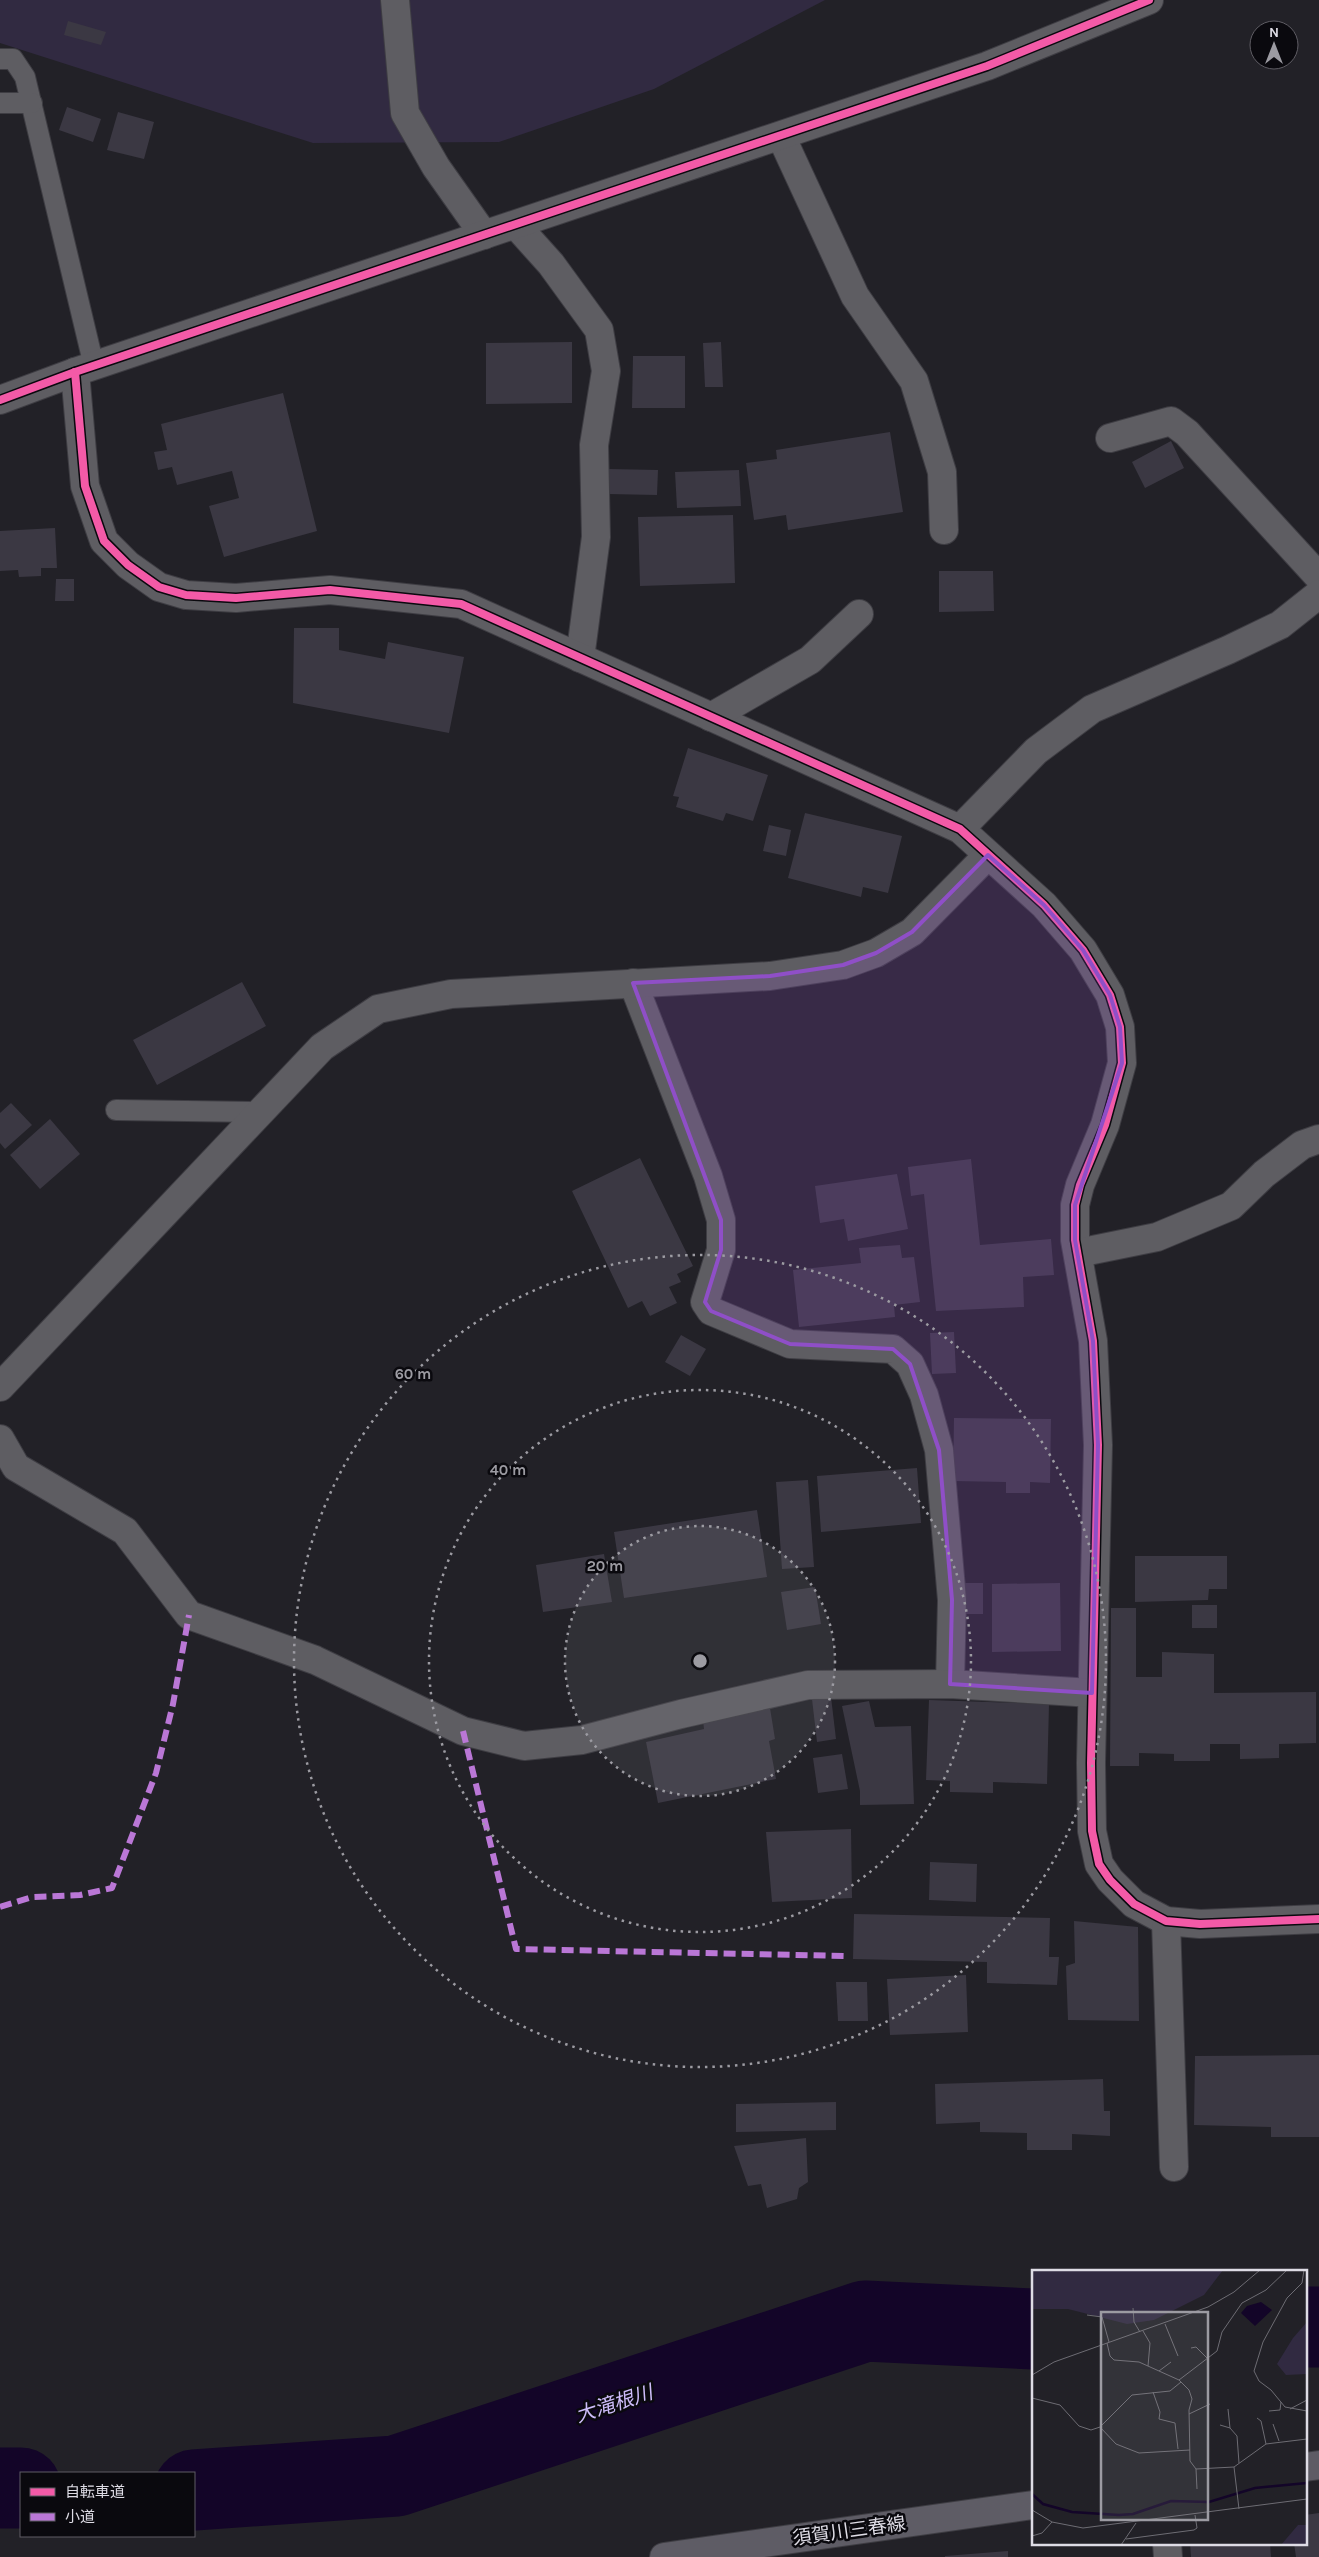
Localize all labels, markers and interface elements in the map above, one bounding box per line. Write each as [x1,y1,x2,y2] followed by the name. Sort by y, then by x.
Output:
[1249,20,1299,70] north arrow
[1269,24,1279,41] text: N
[395,1365,431,1383] text: 60 m
[490,1461,526,1479] text: 40 m
[587,1557,623,1575] text: 20 m
[691,1652,709,1670] centre of rings
[1032,2270,1306,2544] inset map
[572,2380,657,2427] water label: 大滝根川
[20,2472,195,2537] legend
[65,2483,125,2501] text: 自転車道
[65,2508,95,2526] text: 小道
[791,2512,907,2550] street label: 須賀川三春線

